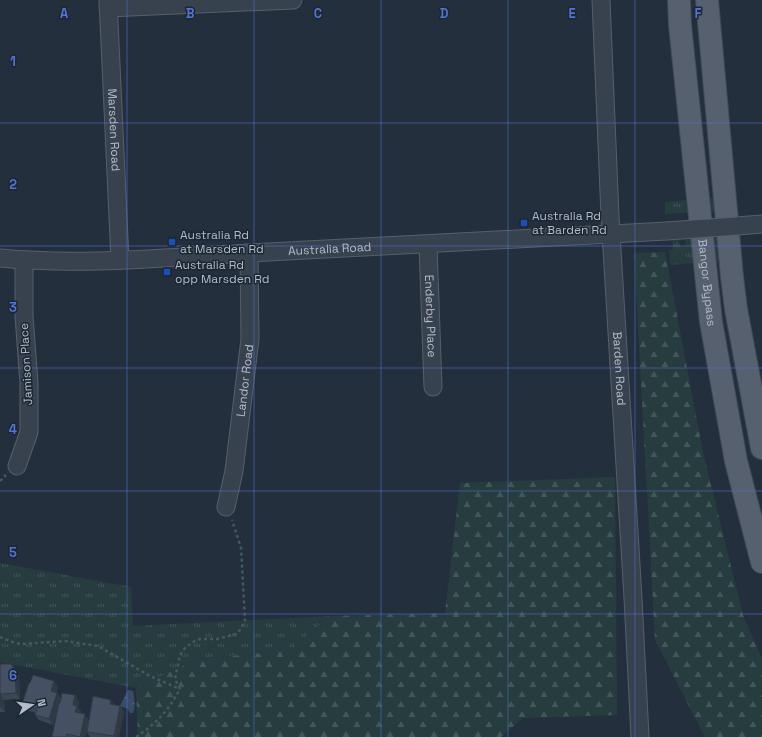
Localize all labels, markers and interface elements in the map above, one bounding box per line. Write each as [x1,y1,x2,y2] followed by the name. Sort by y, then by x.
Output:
[60,5,69,22] text: A
[186,5,195,22] text: B
[314,5,322,22] text: C
[440,5,449,22] text: D
[568,5,576,22] text: E
[695,5,702,22] text: F
[10,53,16,70] text: 1
[104,88,124,172] street label: Marsden Road
[9,176,17,193] text: 2
[532,208,607,238] place label: Australia Rd at Barden Rd
[519,218,529,228] marker: Australia Rd at Barden Rd
[180,227,264,257] place label: Australia Rd at Marsden Rd
[167,237,177,247] marker: Australia Rd at Marsden Rd
[694,238,720,327] street label: Bangor Bypass
[288,239,372,259] street label: Australia Road
[175,257,270,287] place label: Australia Rd opp Marsden Rd
[162,267,172,277] marker: Australia Rd opp Marsden Rd
[421,274,440,358] street label: Enderby Place
[9,299,17,316] text: 3
[16,322,36,406] street label: Jamison Place
[609,331,629,406] street label: Barden Road
[233,343,257,418] street label: Landor Road
[9,421,17,438] text: 4
[9,544,17,561] text: 5
[9,667,17,684] text: 6
[12,685,52,725] north arrow
[34,698,49,708] text: N

